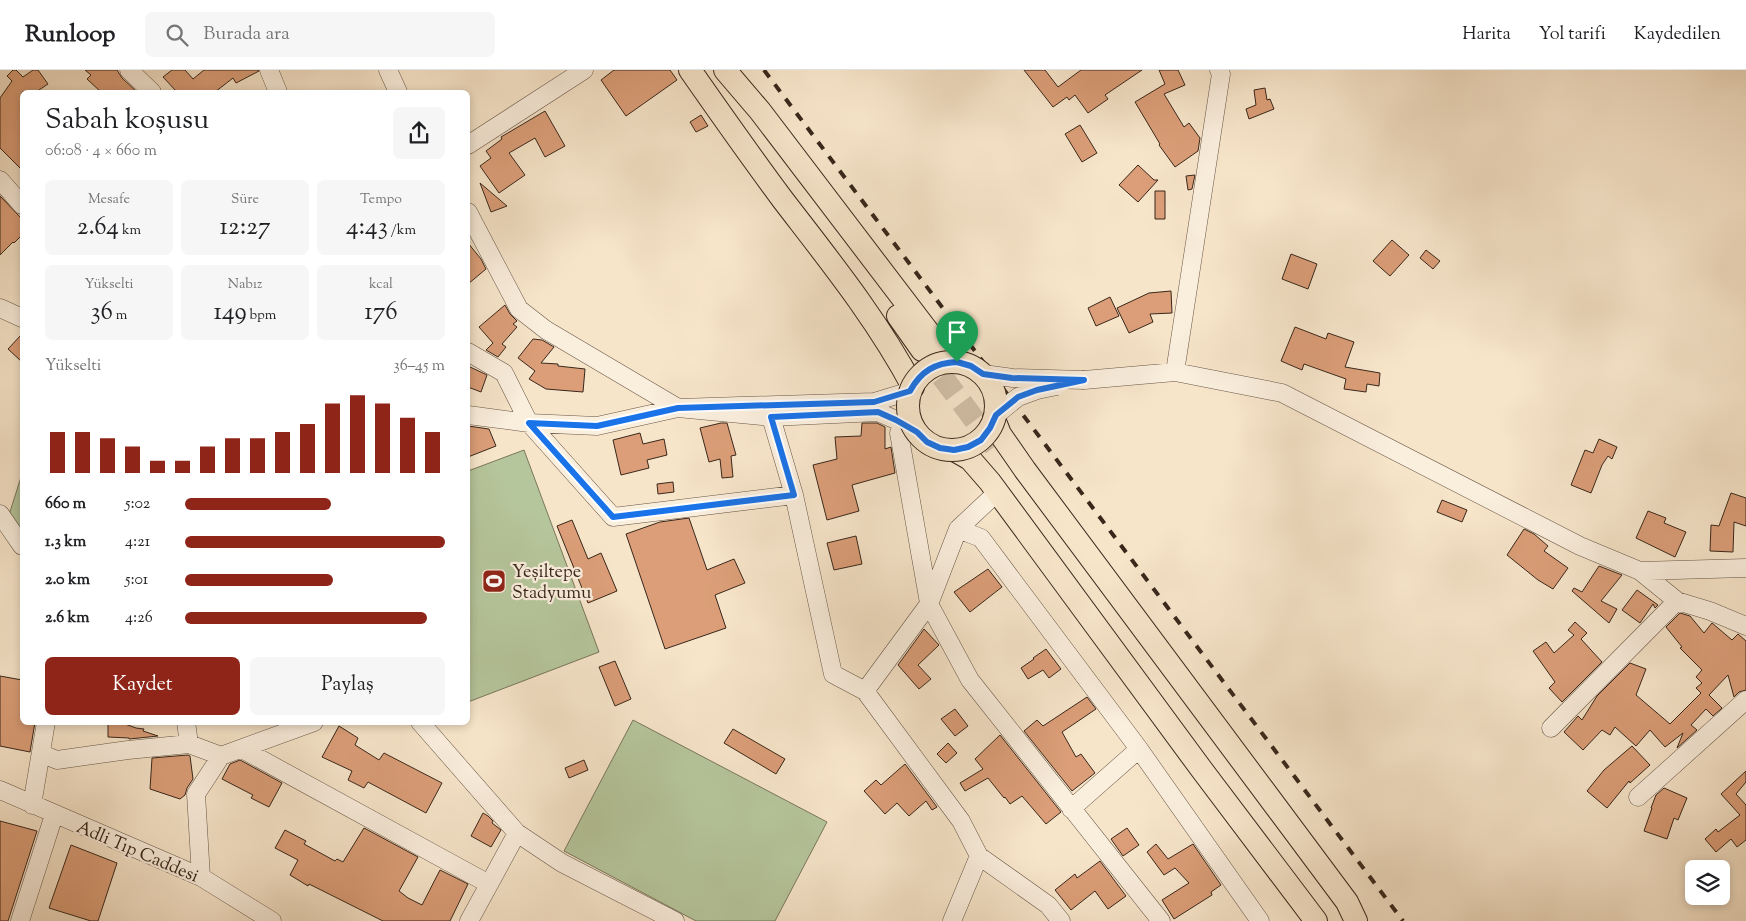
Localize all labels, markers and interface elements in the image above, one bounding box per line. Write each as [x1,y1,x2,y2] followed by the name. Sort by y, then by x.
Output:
[145,12,495,57] search box
[25,18,115,52] text: Runloop
[163,21,191,49] icon: search
[203,21,290,48] text: Burada ara
[1462,22,1511,48] text: Harita
[1539,22,1606,48] text: Yol tarifi
[1634,22,1721,48] text: Kaydedilen
[45,101,209,141] text: Sabah koşusu
[393,107,445,159] button: share
[45,140,157,163] text: 06:08 · 4 × 660 m
[88,190,130,210] text: Mesafe
[231,190,259,210] text: Süre
[360,190,402,210] text: Tempo
[77,210,119,246] text: 2.64
[220,210,270,246] text: 12:27
[346,210,388,246] text: 4:43
[119,221,141,241] text: km
[388,221,416,241] text: /km
[84,275,134,295] text: Yükselti
[228,275,262,295] text: Nabız
[369,275,393,295] text: kcal
[91,295,113,331] text: 36
[214,295,247,331] text: 149
[364,295,398,331] text: 176
[113,306,127,326] text: m
[247,306,276,326] text: bpm
[936,311,978,362] pin
[943,318,971,346] icon: arrive
[45,355,101,378] text: Yükselti
[393,355,445,378] text: 36–45 m
[45,493,86,516] text: 660 m
[125,493,150,516] text: 5:02
[45,531,86,554] text: 1.3 km
[125,531,150,554] text: 4:21
[512,560,591,607] place label: Yeşiltepe Stadyumu
[481,568,507,594] sports icon: Yeşiltepe Stadyumu
[45,569,90,592] text: 2.0 km
[125,569,148,592] text: 5:01
[45,607,90,630] text: 2.6 km
[125,607,153,630] text: 4:26
[45,657,240,715] button: Kaydet
[250,657,445,715] button: Paylaş
[72,815,202,890] street label: Adli Tıp Caddesi
[1685,860,1730,905] map controls
[1685,860,1730,905] button: layers

